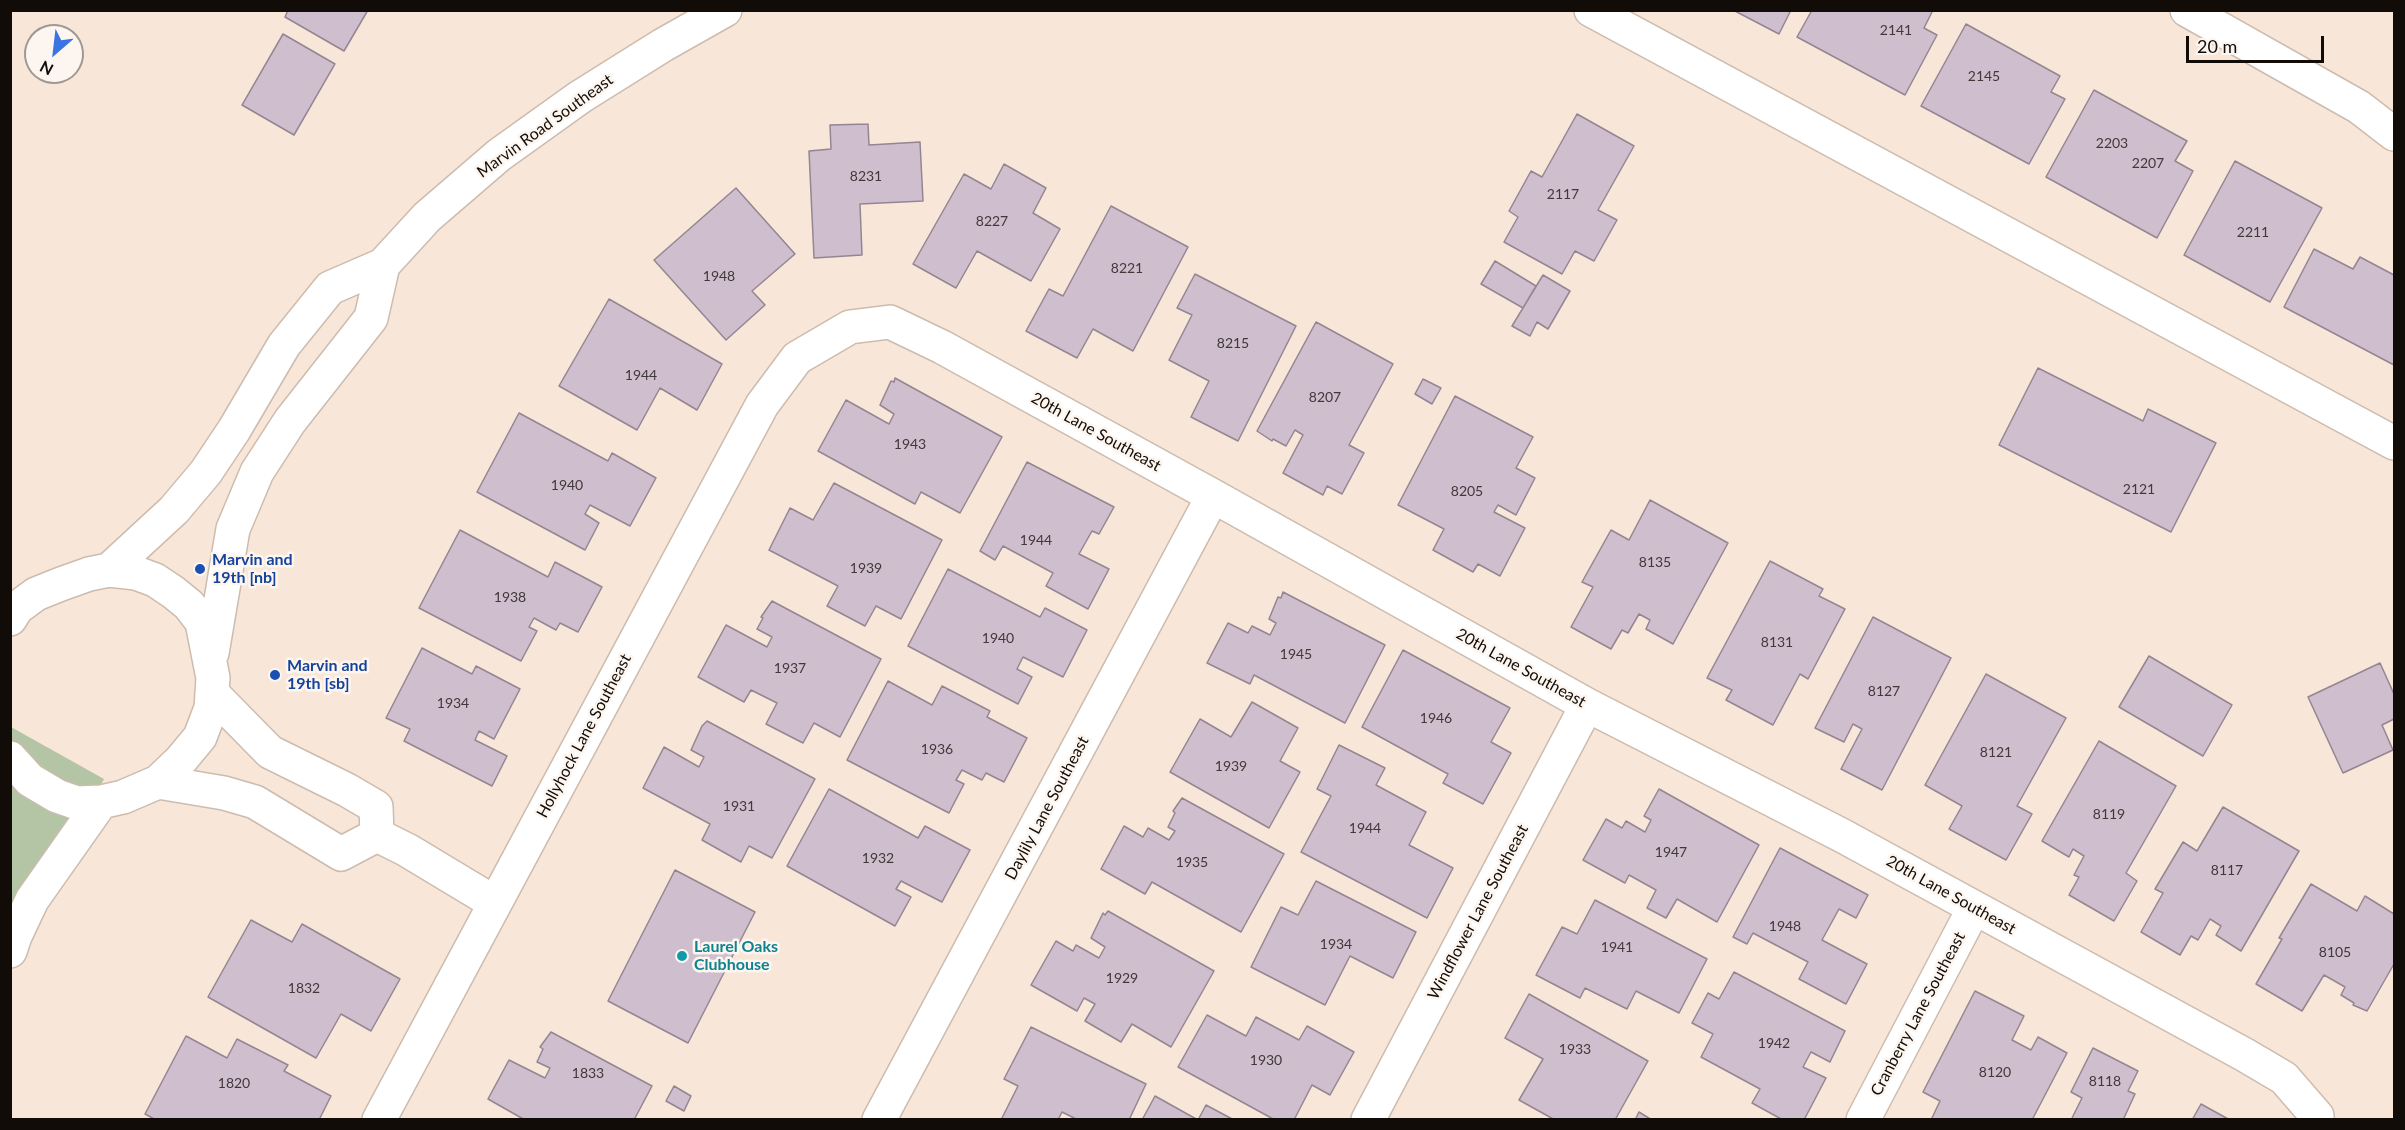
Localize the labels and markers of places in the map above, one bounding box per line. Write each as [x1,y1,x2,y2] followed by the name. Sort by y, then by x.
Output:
[212,550,293,588] place label: Marvin and 19th [nb]
[193,562,207,576] marker: Marvin and 19th [nb]
[287,656,368,694] place label: Marvin and 19th [sb]
[268,668,282,682] marker: Marvin and 19th [sb]
[694,937,778,975] place label: Laurel Oaks Clubhouse
[675,949,689,963] marker: Laurel Oaks Clubhouse

